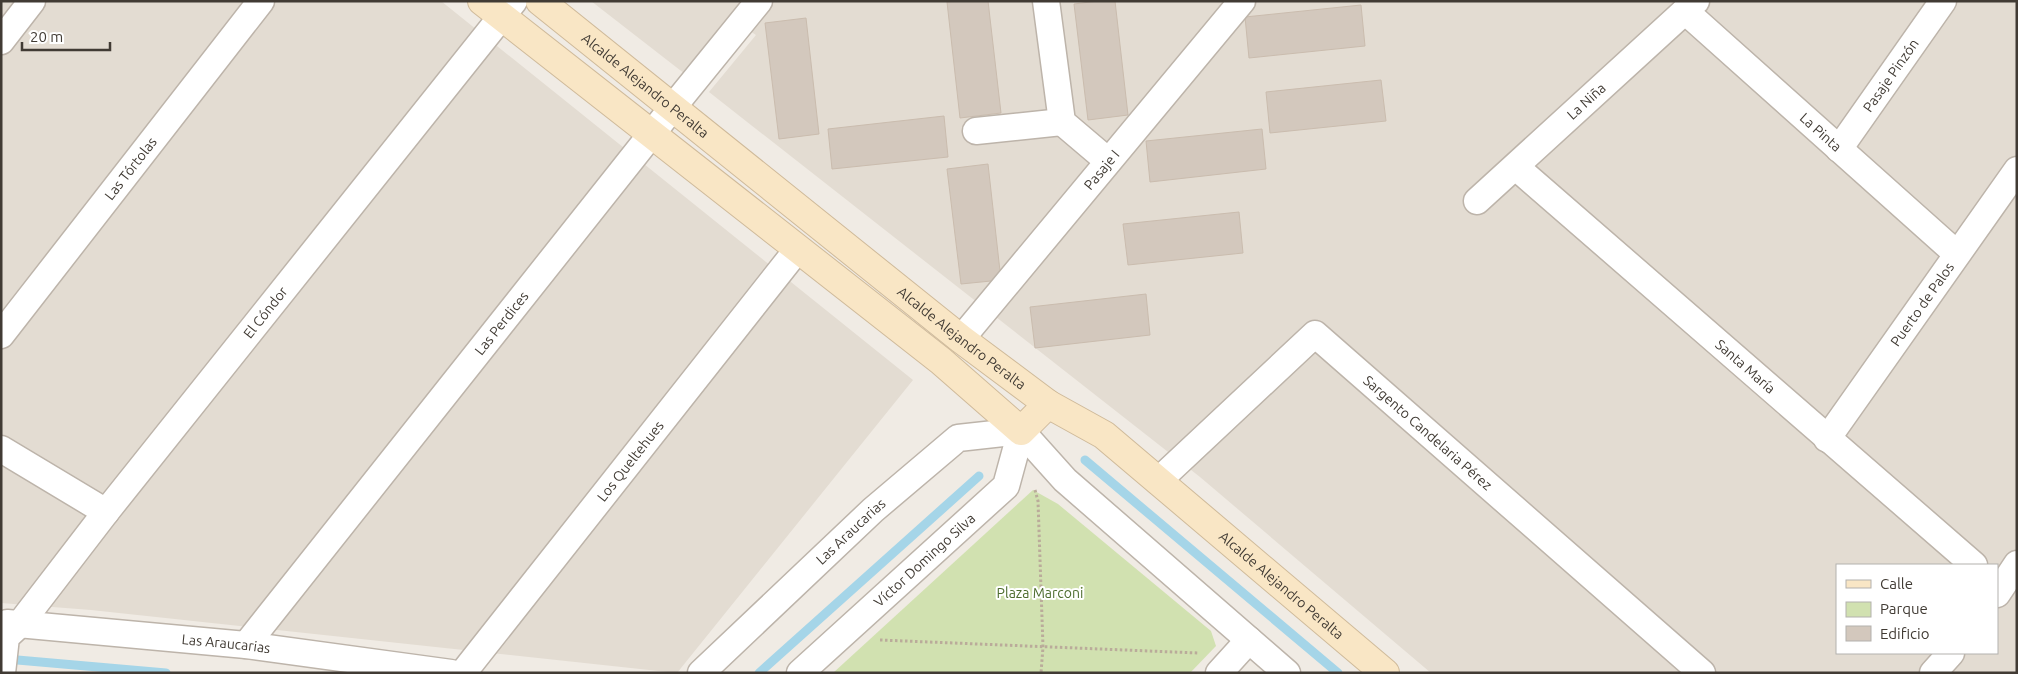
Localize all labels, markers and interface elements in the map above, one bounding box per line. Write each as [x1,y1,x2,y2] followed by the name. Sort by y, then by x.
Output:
[22,20,110,52] scale bar
[30,28,63,45] text: 20 m
[579,30,712,141] street label: Alcalde Alejandro Peralta
[1860,36,1922,115] street label: Pasaje Pinzón
[1564,80,1609,123] street label: La Niña
[1797,110,1845,155] street label: La Pinta
[101,134,160,203] street label: Las Tórtolas
[1081,147,1123,193] street label: Pasaje I
[1887,259,1957,349] street label: Puerto de Palos
[240,283,291,341] street label: El Cóndor
[894,283,1029,393] street label: Alcalde Alejandro Peralta
[471,288,532,358] street label: Las Perdices
[1712,336,1779,397] street label: Santa María
[1360,372,1495,493] street label: Sargento Candelaria Pérez
[594,418,667,504] street label: Los Queltehues
[813,495,888,568] street label: Las Araucarias
[871,510,978,610] street label: Víctor Domingo Silva
[1216,528,1347,642] street label: Alcalde Alejandro Peralta
[1836,564,1998,654] legend
[1880,575,1913,592] text: Calle
[997,585,1083,601] park label: Plaza Marconi
[1880,600,1928,617] text: Parque
[1880,625,1929,642] text: Edificio
[181,631,271,656] street label: Las Araucarias

